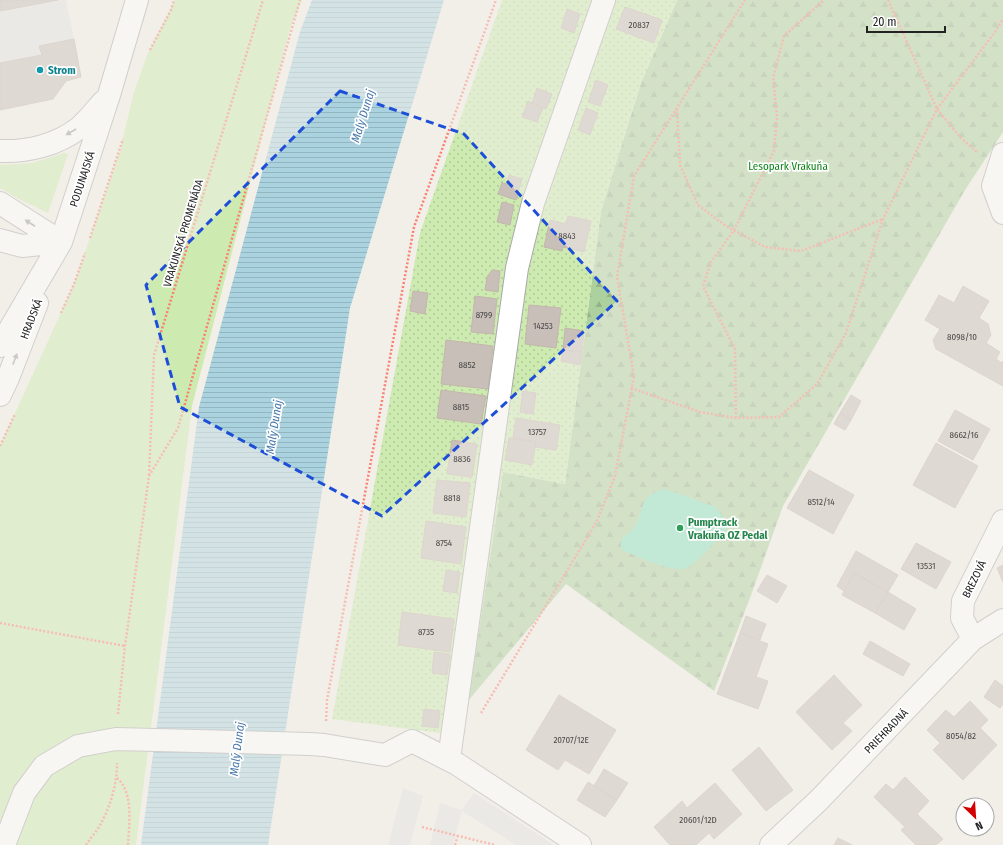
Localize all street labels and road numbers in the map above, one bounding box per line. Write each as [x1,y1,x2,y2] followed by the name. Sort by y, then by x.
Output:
[66,149,98,209] street label: PODUNAJSKÁ
[160,177,206,289] street label: VRAKUNSKÁ PROMENÁDA
[17,297,45,341] street label: HRADSKÁ
[959,558,989,600] street label: BREZOVÁ
[861,705,911,756] street label: PRIEHRADNÁ

